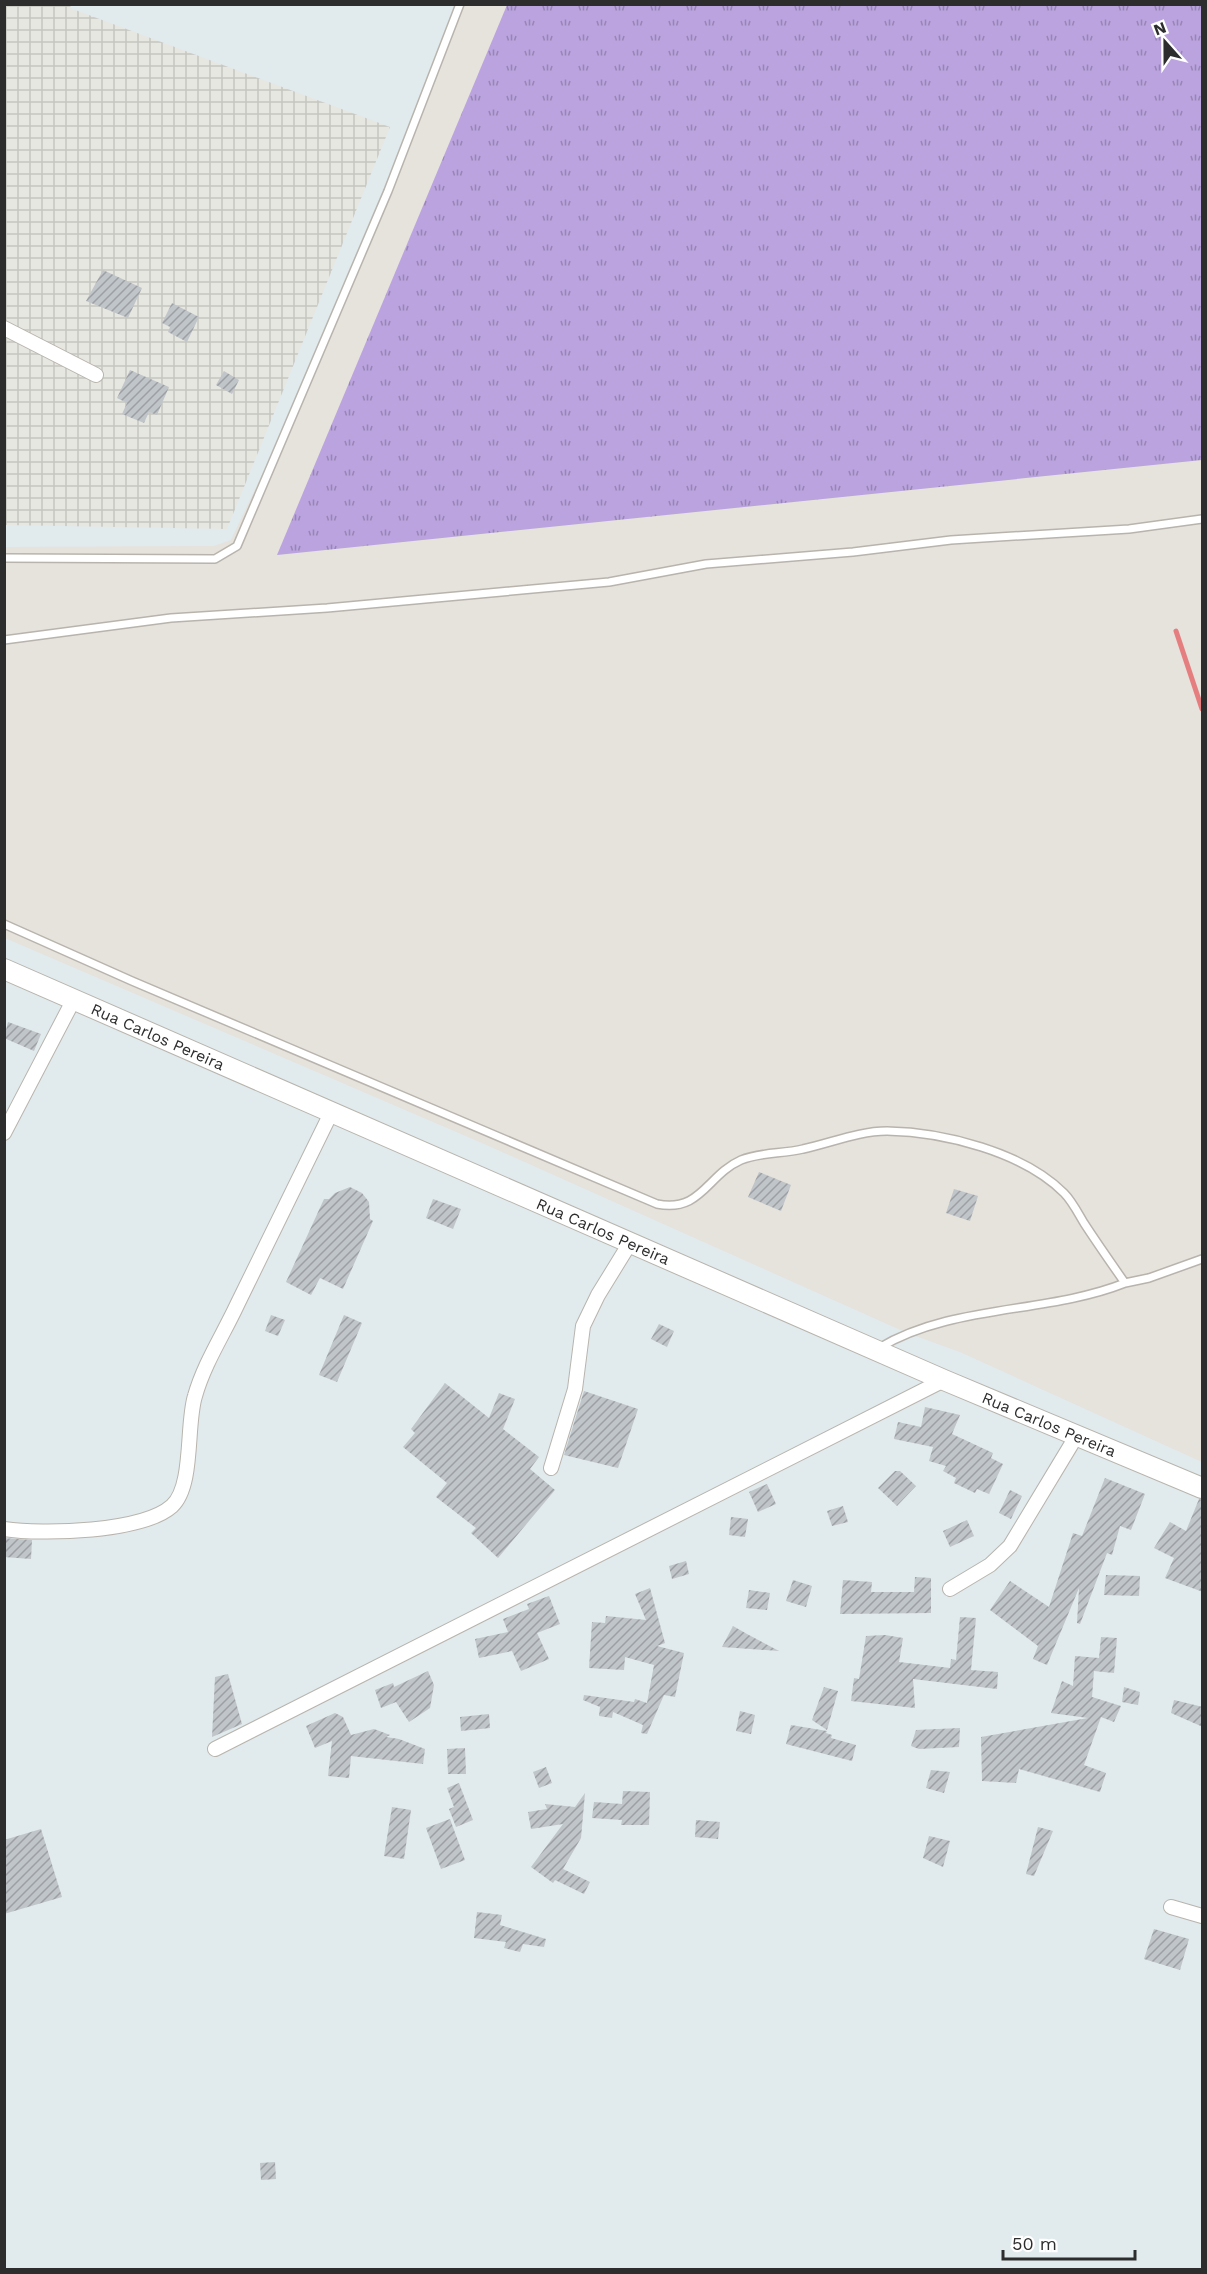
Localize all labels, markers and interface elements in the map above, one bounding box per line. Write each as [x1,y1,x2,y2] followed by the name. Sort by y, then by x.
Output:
[1135,12,1195,72] north arrow
[1151,17,1169,39] text: N
[88,999,227,1074] street label: Rua Carlos Pereira
[533,1194,673,1269] street label: Rua Carlos Pereira
[979,1388,1119,1461] street label: Rua Carlos Pereira
[1003,2223,1135,2261] scale bar
[1012,2233,1057,2254] text: 50 m

